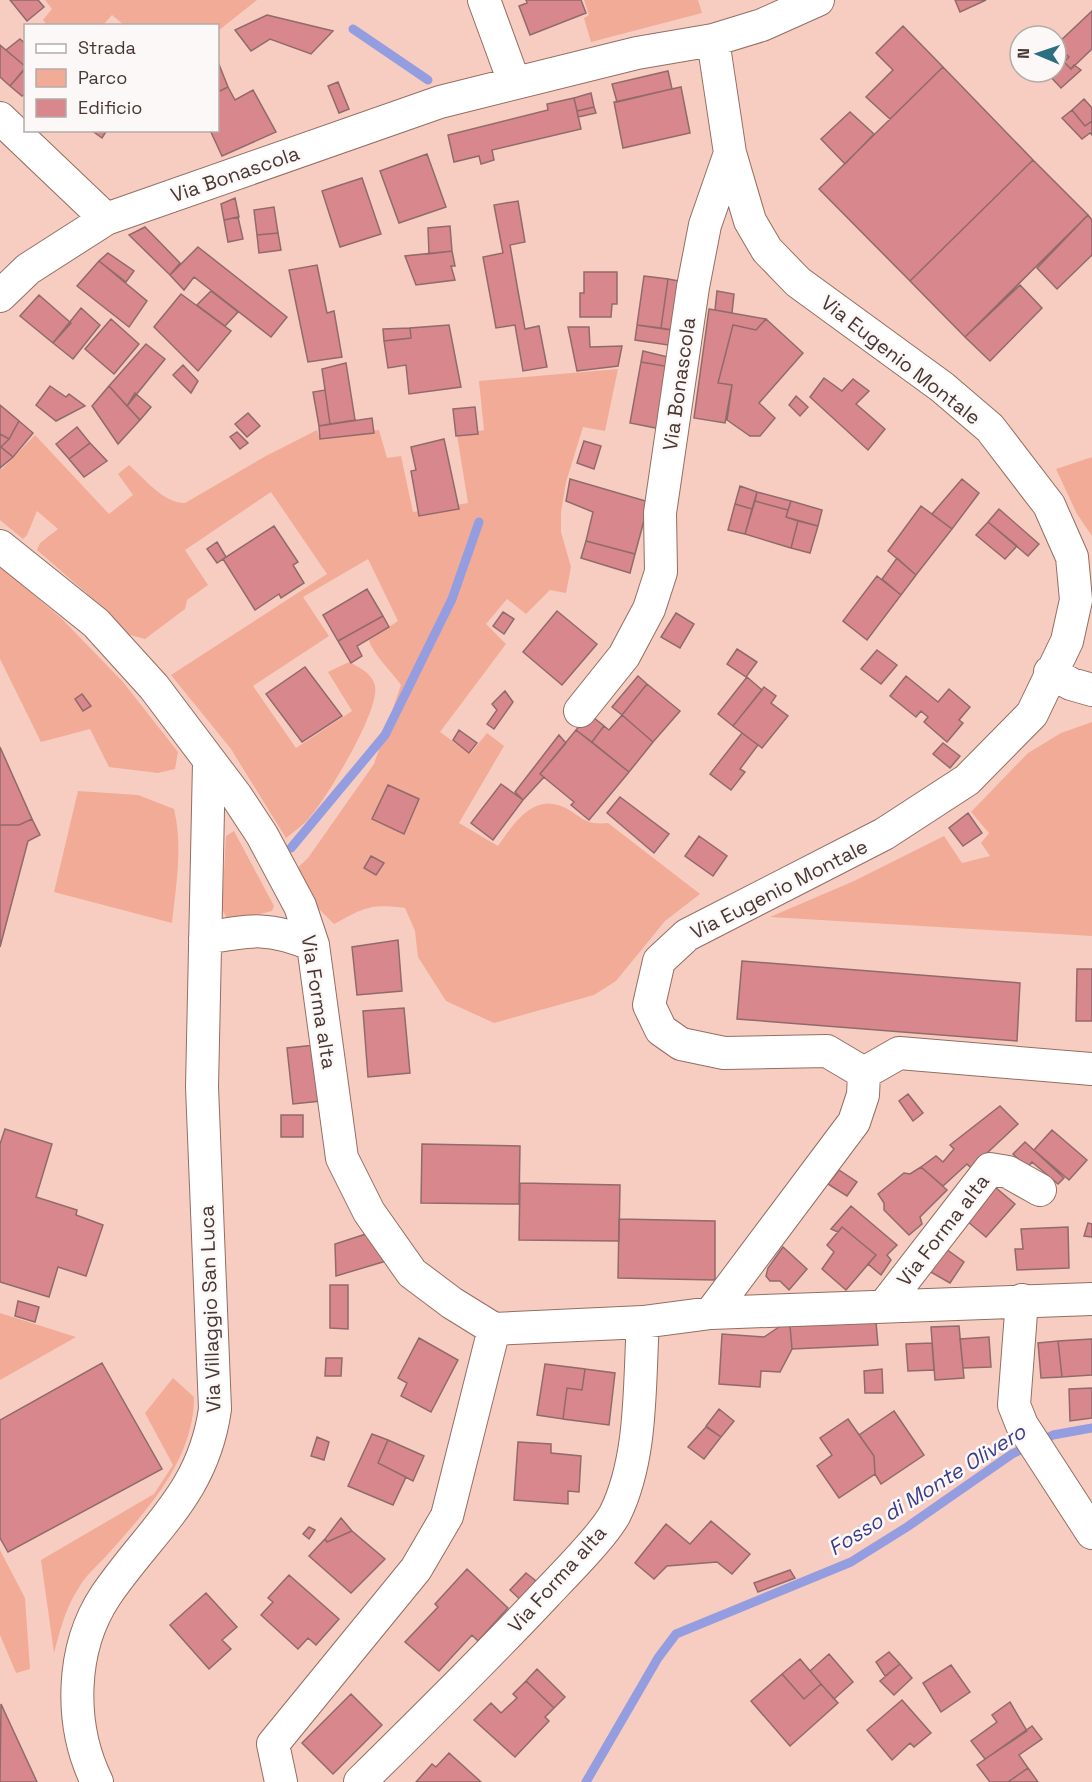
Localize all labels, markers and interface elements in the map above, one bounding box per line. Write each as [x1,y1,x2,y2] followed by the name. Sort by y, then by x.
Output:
[24,24,219,132] legend
[1008,24,1068,84] north arrow
[78,36,136,59] text: Strada
[1013,48,1034,59] text: N
[78,66,127,89] text: Parco
[78,96,142,119] text: Edificio
[167,140,303,208] street label: Via Bonascola
[816,289,986,431] street label: Via Eugenio Montale
[657,316,701,452] street label: Via Bonascola
[686,833,872,945] street label: Via Eugenio Montale
[296,933,342,1071] street label: Via Forma alta
[891,1169,995,1291] street label: Via Forma alta
[193,1205,227,1413] street label: Via Villaggio San Luca
[823,1417,1031,1561] water label: Fosso di Monte Olivero
[502,1520,612,1638] street label: Via Forma alta

